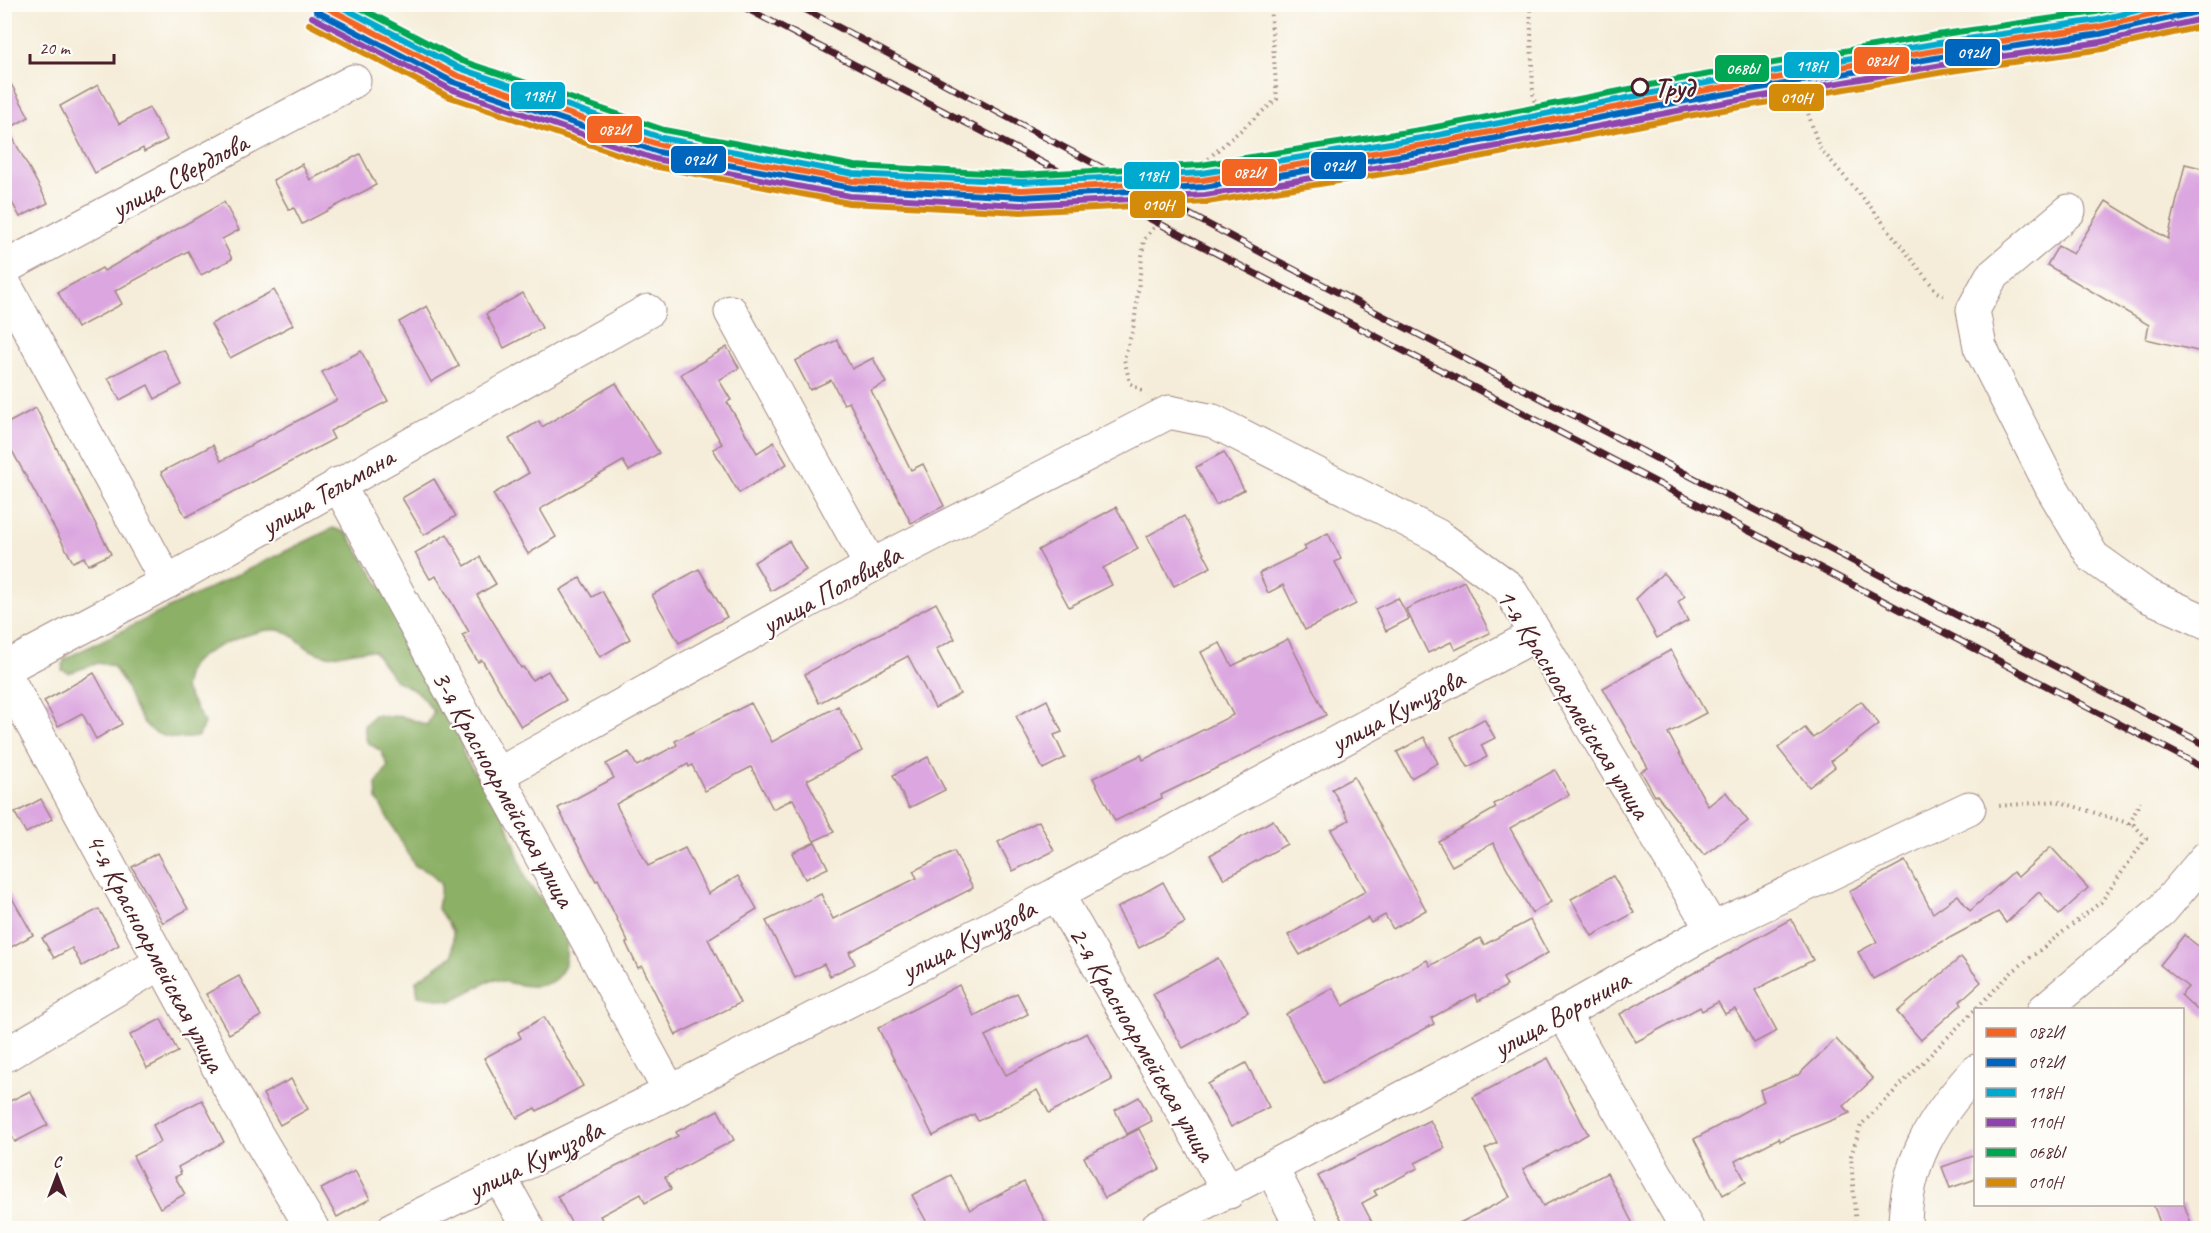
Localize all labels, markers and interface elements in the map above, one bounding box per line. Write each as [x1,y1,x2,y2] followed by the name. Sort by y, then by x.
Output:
[30,27,114,65] scale bar
[39,37,72,59] text: 20 m
[1944,38,2001,67] line badge: 092И
[1957,43,1992,63] text: 092И
[1853,46,1910,75] line badge: 082И
[1783,51,1840,79] line badge: 118Н
[1865,51,1900,71] text: 082И
[1714,54,1770,83] line badge: 068Ы
[1796,56,1829,76] text: 118Н
[1726,59,1762,79] text: 068Ы
[1654,70,1697,105] place label: Труд
[1631,78,1649,96] marker: Труд
[510,81,566,110] line badge: 118Н
[1768,83,1825,112] line badge: 010Н
[523,86,556,106] text: 118Н
[1781,88,1814,108] text: 010Н
[586,115,643,144] line badge: 082И
[598,120,633,140] text: 082И
[103,124,256,227] street label: улица Свердлова
[670,145,727,174] line badge: 092И
[683,150,718,170] text: 092И
[1310,151,1367,180] line badge: 092И
[1322,156,1357,176] text: 092И
[1221,158,1278,187] line badge: 082И
[1123,161,1180,190] line badge: 118Н
[1233,163,1268,183] text: 082И
[1137,166,1170,186] text: 118Н
[1129,190,1186,219] line badge: 010Н
[1143,195,1176,215] text: 010Н
[253,438,402,545] street label: улица Тельмана
[753,536,909,643] street label: улица Половцева
[1488,581,1660,827] street label: 1-я Красноармейская улица
[1323,660,1472,762] street label: улица Кутузова
[424,664,584,914] street label: 3-я Красноармейская улица
[78,827,234,1079] street label: 4-я Красноармейская улица
[893,890,1043,990] street label: улица Кутузова
[1061,920,1225,1169] street label: 2-я Красноармейская улица
[1485,961,1637,1066] street label: улица Воронина
[1974,1008,2184,1206] legend
[2028,1021,2066,1043] text: 082И
[2028,1051,2066,1073] text: 092И
[2028,1081,2065,1103] text: 118Н
[460,1111,611,1209] street label: улица Кутузова
[2028,1111,2065,1133] text: 110Н
[2028,1141,2067,1163] text: 068Ы
[27,1146,87,1206] north arrow
[53,1152,63,1172] text: С
[2028,1171,2065,1193] text: 010Н

